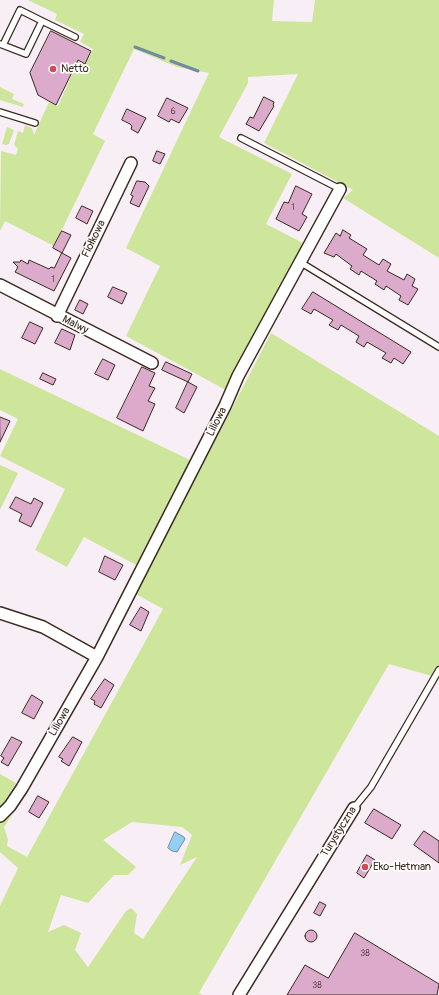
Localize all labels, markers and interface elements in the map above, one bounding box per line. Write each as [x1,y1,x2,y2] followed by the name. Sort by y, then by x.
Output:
[61,62,89,76] place label: Netto
[48,64,58,74] marker: Netto
[170,107,176,117] house number: 6
[291,203,295,213] house number: 1
[79,218,109,260] street label: Fiołkowa
[51,275,55,285] house number: 1
[60,313,90,337] street label: Malwy
[204,405,230,439] street label: Liliowa
[47,705,73,739] street label: Liliowa
[318,804,360,860] street label: Turystyczna
[373,860,431,874] place label: Eko-Hetman
[360,862,370,872] marker: Eko-Hetman
[360,949,370,959] house number: 38
[312,981,322,991] house number: 38

